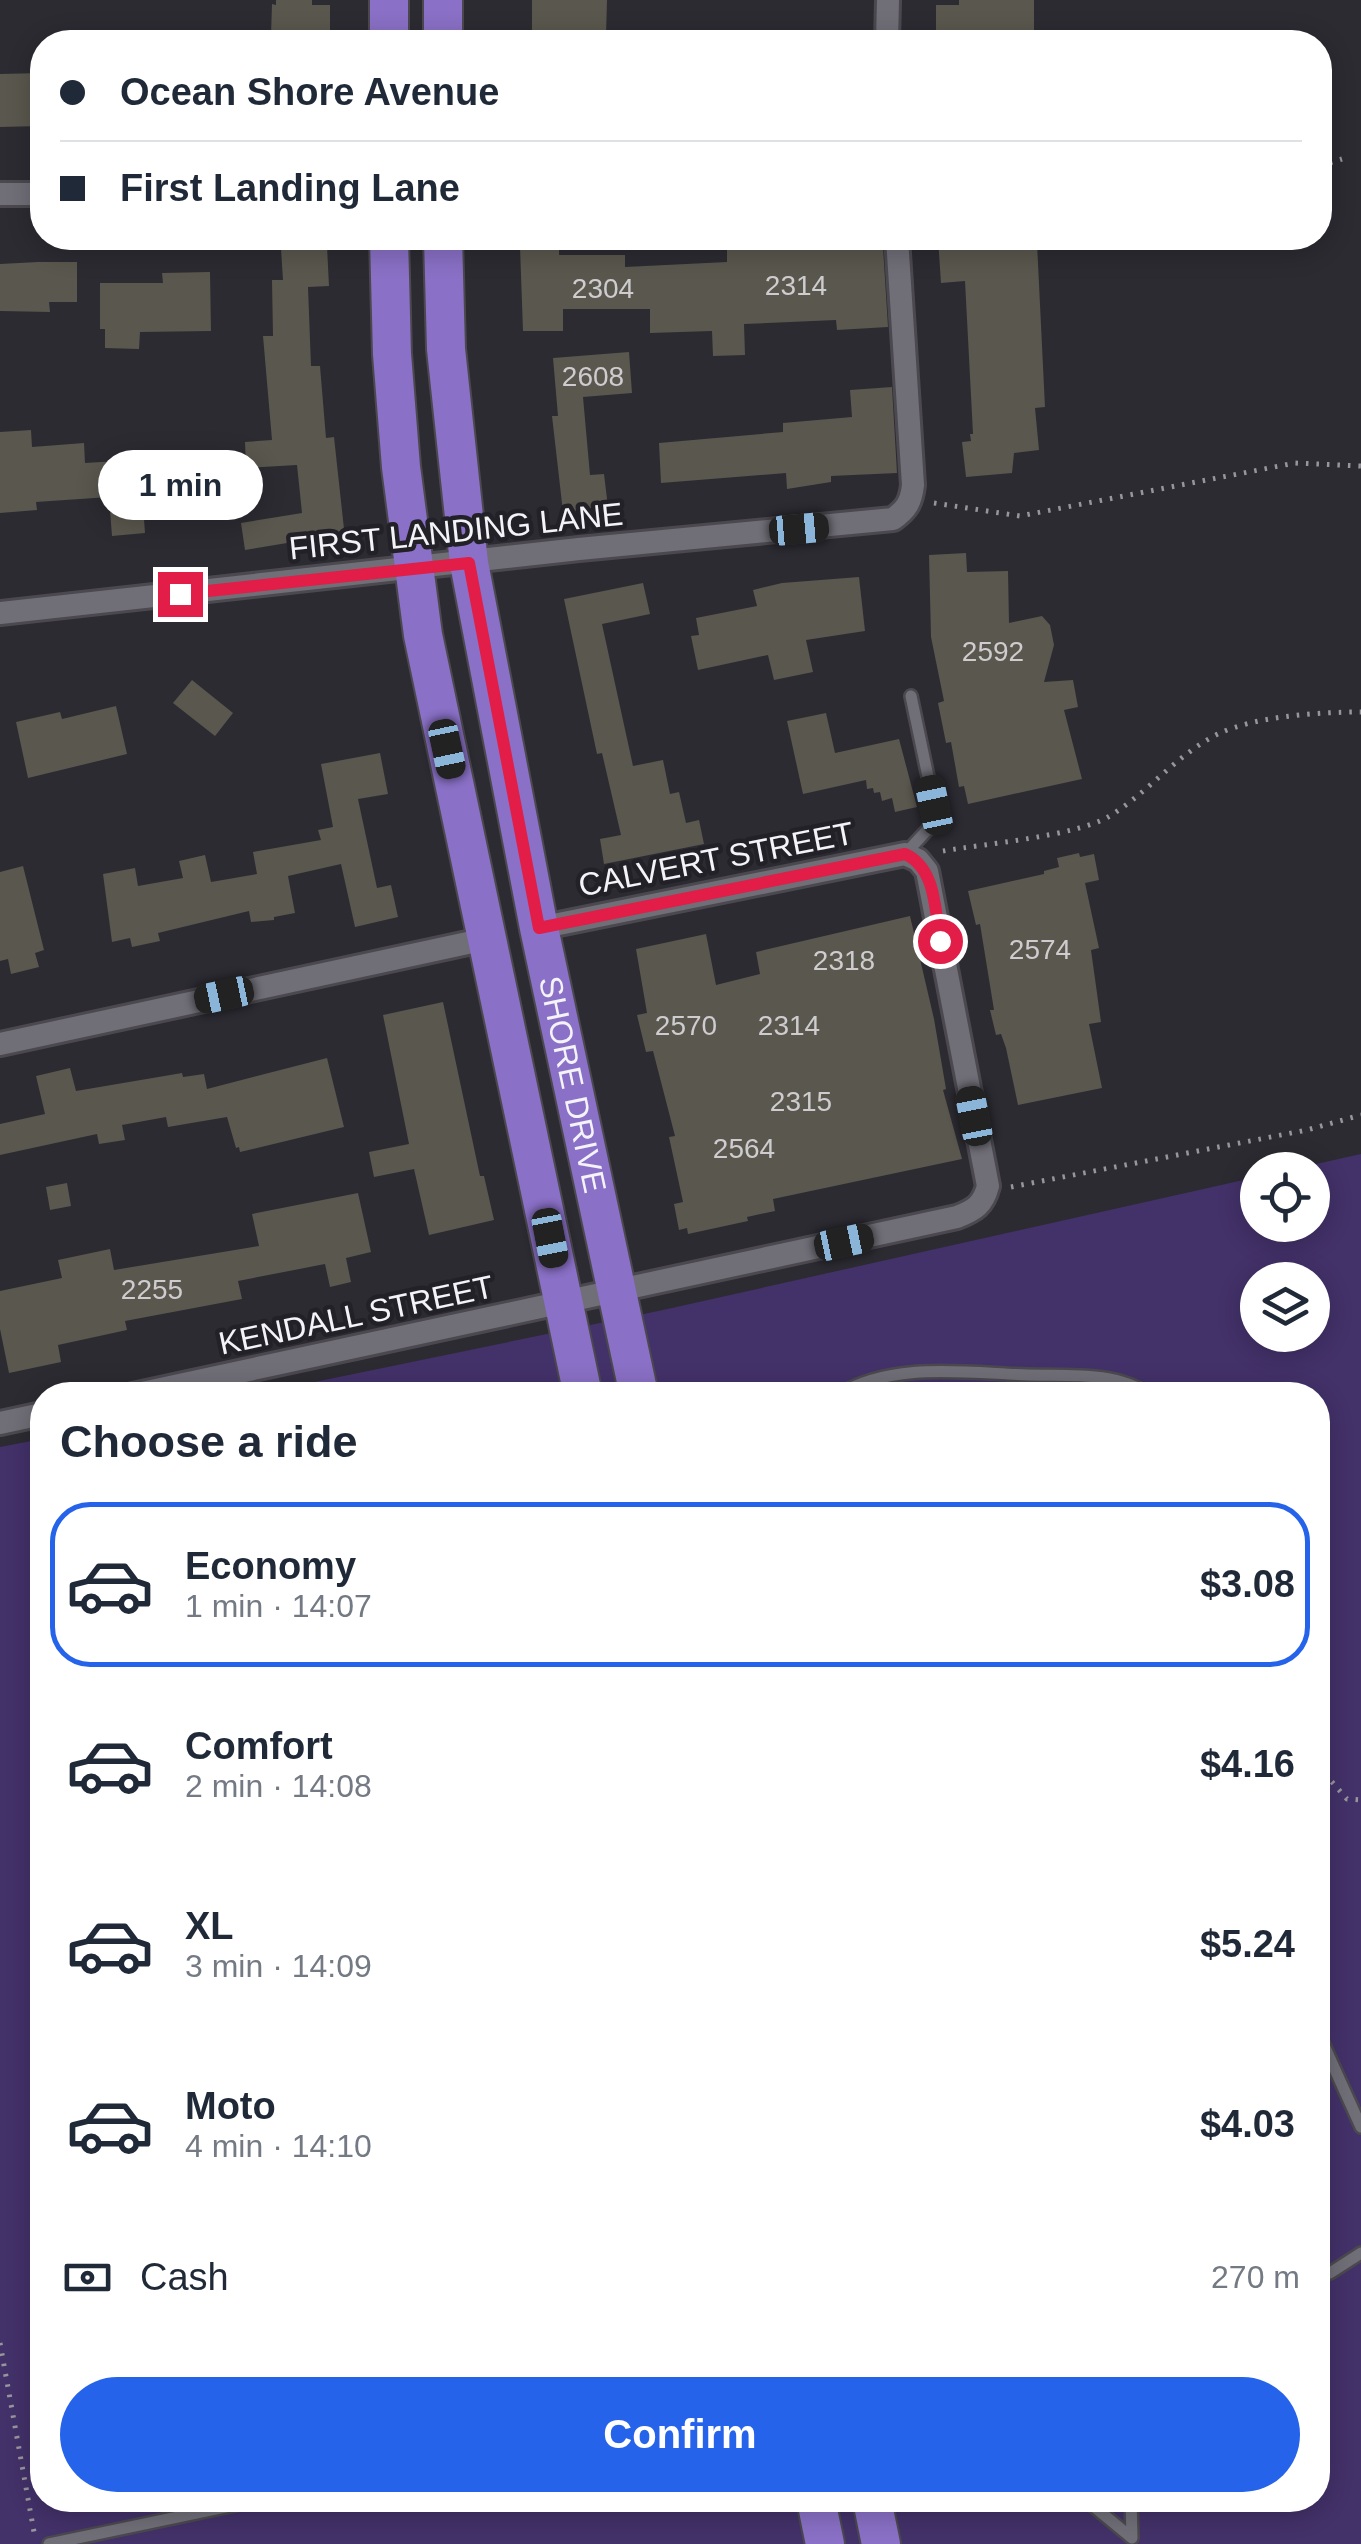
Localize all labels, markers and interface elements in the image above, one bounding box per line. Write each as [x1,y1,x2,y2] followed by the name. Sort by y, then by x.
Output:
[120,71,499,113] text: Ocean Shore Avenue
[120,167,460,209] text: First Landing Lane
[765,270,827,301] house number: 2314
[572,273,634,304] house number: 2304
[562,361,624,392] house number: 2608
[98,449,262,519] callout: 1 min
[139,467,222,503] text: 1 min
[287,496,625,566] street label: FIRST LANDING LANE
[768,511,830,547] car
[158,572,203,617] route end
[962,636,1024,667] house number: 2592
[426,717,468,781] car
[913,773,955,837] car
[576,815,856,903] street label: CALVERT STREET
[918,919,963,964] route start
[1009,934,1071,965] house number: 2574
[813,945,875,976] house number: 2318
[532,973,613,1196] street label: SHORE DRIVE
[192,974,256,1016] car
[655,1010,717,1041] house number: 2570
[758,1010,820,1041] house number: 2314
[954,1084,994,1148] car
[770,1086,832,1117] house number: 2315
[713,1133,775,1164] house number: 2564
[1240,1152,1330,1352] map controls
[1240,1152,1330,1242] button: locate
[530,1206,570,1270] car
[812,1221,876,1263] car
[1240,1262,1330,1352] button: layers
[215,1268,497,1362] street label: KENDALL STREET
[121,1274,183,1305] house number: 2255
[60,1416,358,1467] text: Choose a ride
[65,1540,155,1630] icon: car
[185,1545,356,1587] text: Economy
[1200,1563,1295,1605] text: $3.08
[185,1588,372,1624] text: 1 min · 14:07
[65,1720,155,1810] icon: car
[185,1725,333,1767] text: Comfort
[1200,1743,1295,1785] text: $4.16
[185,1768,372,1804] text: 2 min · 14:08
[65,1900,155,1990] icon: car
[185,1905,234,1947] text: XL
[1200,1923,1295,1965] text: $5.24
[185,1948,372,1984] text: 3 min · 14:09
[65,2080,155,2170] icon: car
[185,2085,276,2127] text: Moto
[1200,2103,1295,2145] text: $4.03
[185,2128,372,2164] text: 4 min · 14:10
[60,2250,115,2305] icon: cash
[140,2256,229,2298] text: Cash
[1211,2259,1300,2295] text: 270 m
[60,2377,1300,2492] button: Confirm

